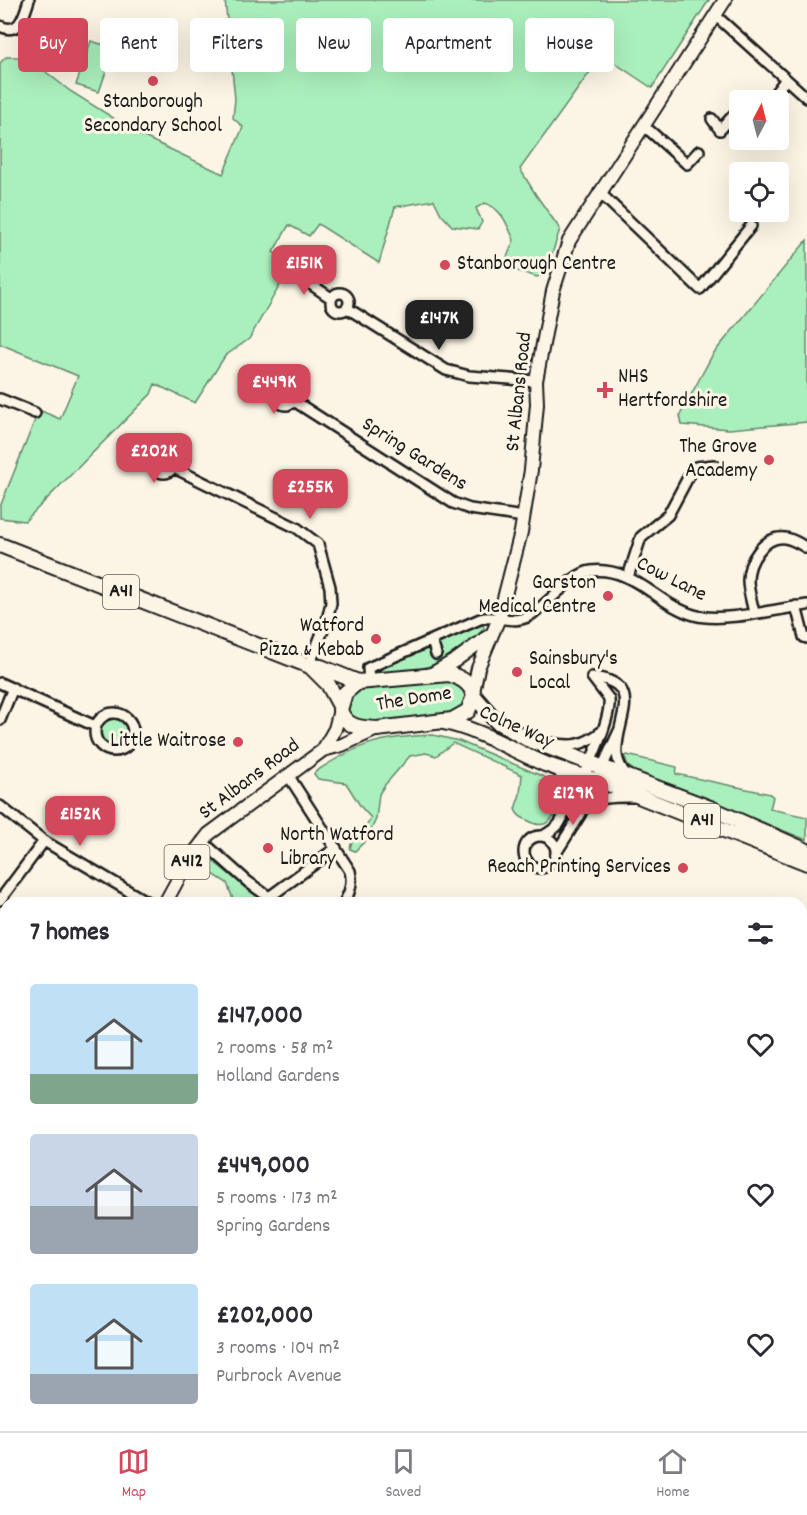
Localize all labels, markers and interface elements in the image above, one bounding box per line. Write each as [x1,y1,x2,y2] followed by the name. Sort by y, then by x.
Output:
[18,18,88,72] chip: Buy
[100,18,178,72] chip: Rent
[190,18,284,72] chip: Filters
[296,18,371,72] chip: New
[383,18,513,72] chip: Apartment
[525,18,614,72] chip: House
[146,74,160,88] marker: Stanborough Secondary School
[84,88,222,142] place label: Stanborough Secondary School
[729,90,789,150] north arrow
[729,90,789,222] map controls
[729,162,789,222] button: locate
[262,245,346,296] pin: £151K
[285,250,323,278] text: £151K
[457,250,616,280] place label: Stanborough Centre
[438,258,452,272] marker: Stanborough Centre
[397,300,481,351] pin: £147K
[419,305,459,333] text: £147K
[499,331,541,453] street label: St Albans Road
[618,363,727,417] place label: NHS Hertfordshire
[232,364,316,415] pin: £449K
[252,369,297,397] text: £449K
[596,381,614,399] marker: NHS Hertfordshire
[355,410,473,500] street label: Spring Gardens
[112,433,196,484] pin: £202K
[679,433,757,487] place label: The Grove Academy
[130,438,178,466] text: £202K
[762,453,776,467] marker: The Grove Academy
[268,469,352,520] pin: £255K
[287,474,333,502] text: £255K
[631,550,711,610] street label: Cow Lane
[479,569,596,623] place label: Garston Medical Centre
[103,575,139,609] road number: A41
[601,589,615,603] marker: Garston Medical Centre
[259,612,364,666] place label: Watford Pizza & Kebab
[369,632,383,646] marker: Watford Pizza & Kebab
[529,645,618,699] place label: Sainsbury's Local
[510,665,524,679] marker: Sainsbury's Local
[374,679,454,721] street label: The Dome
[474,698,559,758] street label: Colne Way
[110,727,226,757] place label: Little Waitrose
[193,732,307,828] street label: St Albans Road
[231,735,245,749] marker: Little Waitrose
[531,775,615,826] pin: £129K
[552,780,594,808] text: £129K
[38,796,122,847] pin: £152K
[59,801,101,829] text: £152K
[684,804,720,838] road number: A41
[280,821,394,875] place label: North Watford Library
[261,841,275,855] marker: North Watford Library
[164,845,210,879] road number: A412
[487,853,671,883] place label: Reach Printing Services
[676,861,690,875] marker: Reach Printing Services
[30,915,110,952] text: 7 homes
[744,917,777,950] icon: filters
[216,998,303,1035] text: £147,000
[78,1008,150,1080] icon: home
[744,1028,777,1061] icon: heart
[216,1035,333,1063] text: 2 rooms · 58 m²
[216,1063,340,1091] text: Holland Gardens
[216,1148,310,1185] text: £449,000
[78,1158,150,1230] icon: home
[744,1178,777,1211] icon: heart
[216,1185,337,1213] text: 5 rooms · 173 m²
[216,1213,330,1241] text: Spring Gardens
[216,1298,313,1335] text: £202,000
[78,1308,150,1380] icon: home
[744,1328,777,1361] icon: heart
[216,1335,340,1363] text: 3 rooms · 104 m²
[216,1363,342,1391] text: Purbrock Avenue
[117,1445,150,1504] tab: Map
[385,1445,421,1504] tab: Saved
[656,1445,690,1504] tab: Home

